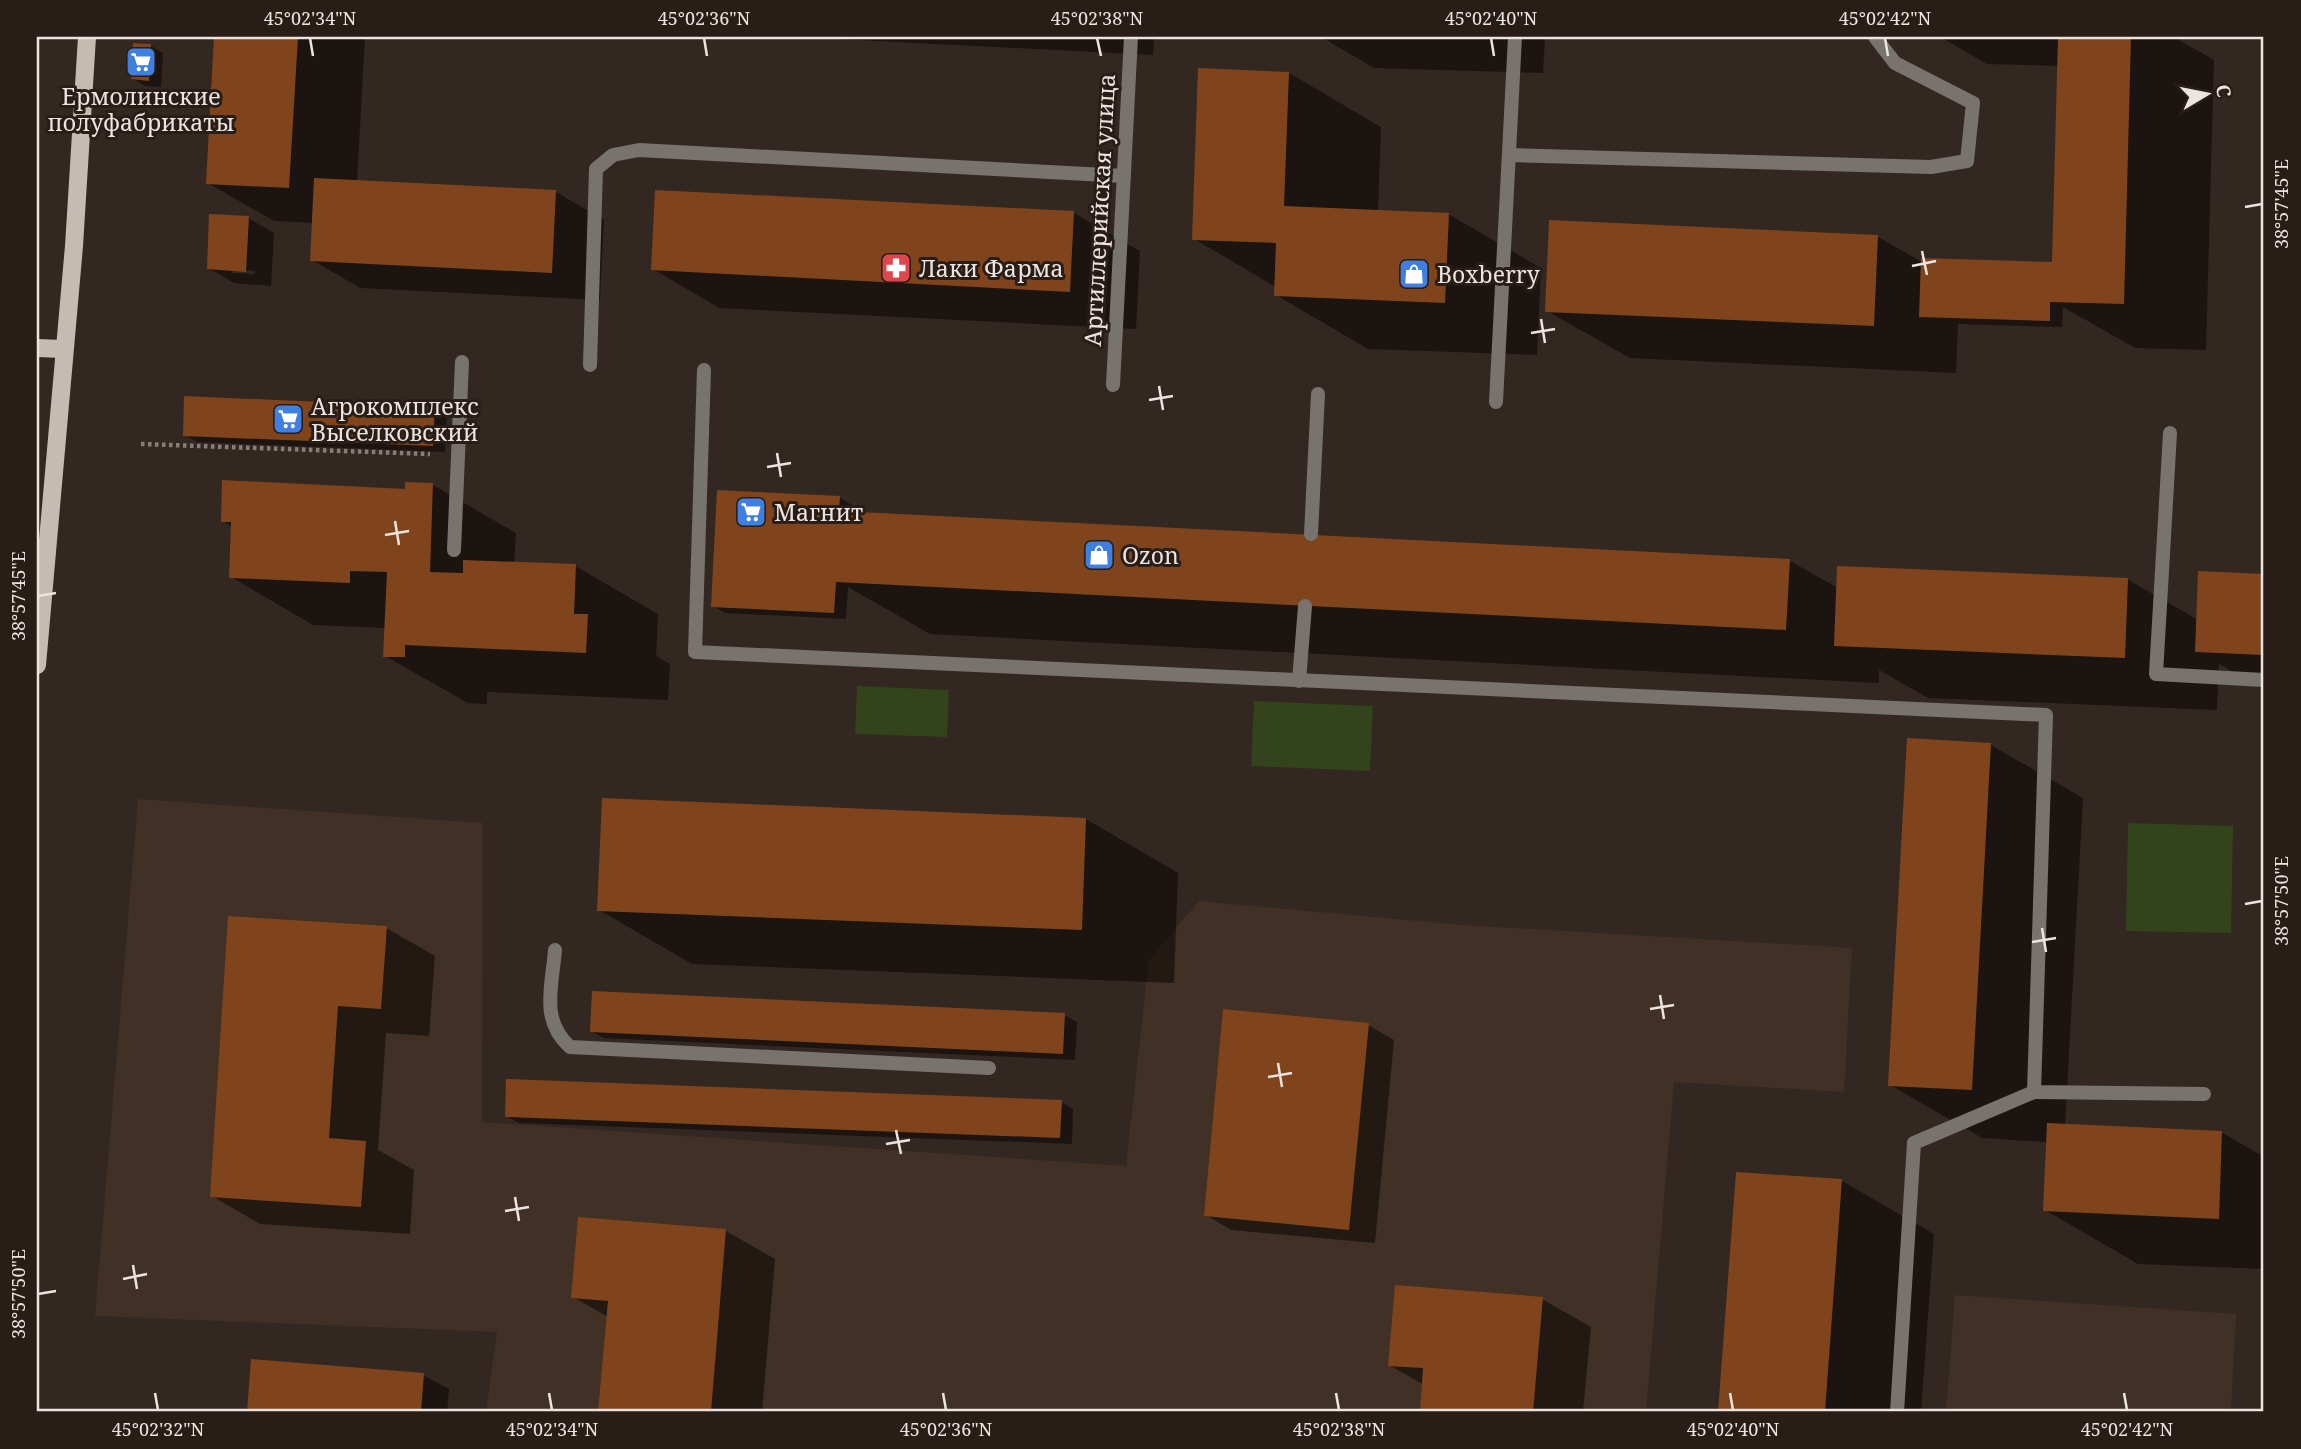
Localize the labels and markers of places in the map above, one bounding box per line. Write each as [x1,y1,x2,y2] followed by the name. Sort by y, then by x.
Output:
[124,45,158,79] supermarket icon: Ермолинские полуфабрикаты
[48,80,234,138] place label: Ермолинские полуфабрикаты
[879,251,913,285] pharmacy icon: Лаки Фарма
[919,252,1064,284] place label: Лаки Фарма
[1397,257,1431,291] shop icon: Boxberry
[1437,258,1540,290] place label: Boxberry
[311,390,478,448] place label: Агрокомплекс Выселковский
[271,402,305,436] supermarket icon: Агрокомплекс Выселковский
[734,495,768,529] supermarket icon: Магнит
[774,496,863,528] place label: Магнит
[1082,538,1116,572] shop icon: Ozon
[1122,539,1179,571] place label: Ozon

